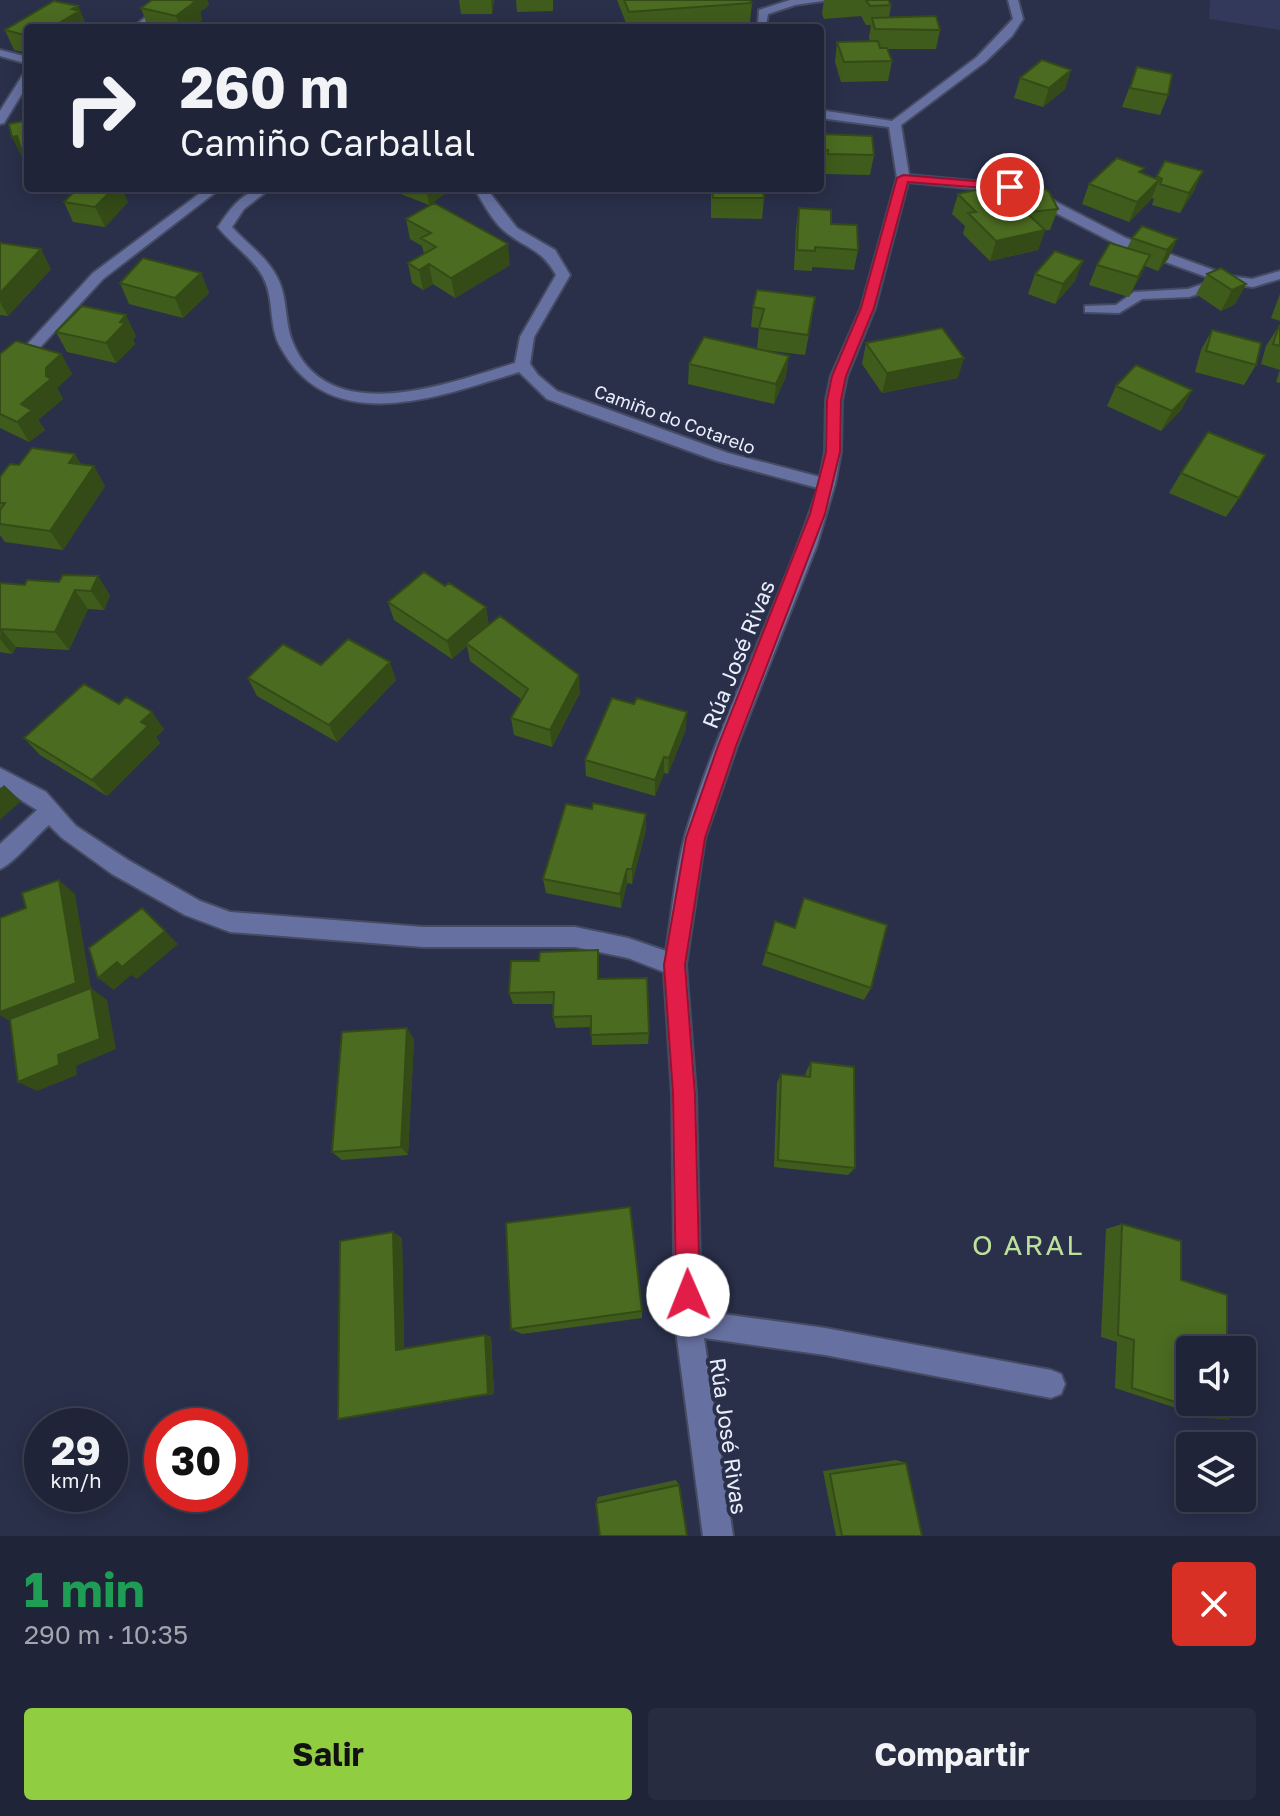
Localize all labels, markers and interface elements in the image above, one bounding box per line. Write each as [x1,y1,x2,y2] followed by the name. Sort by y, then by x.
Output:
[180,53,349,120] text: 260 m
[48,56,152,160] icon: right
[180,121,475,164] text: Camiño Carballal
[976,153,1044,221] pin
[988,165,1032,209] icon: arrive
[591,380,759,458] street label: Camiño do Cotarelo
[696,576,780,732] street label: Rúa José Rivas
[972,1228,1084,1261] district label: O ARAL
[646,1253,730,1337] position arrow
[1176,1336,1256,1512] map controls
[1176,1336,1256,1416] button: sound
[705,1356,753,1516] street label: Rúa José Rivas
[144,1408,248,1512] speed limit sign: 30
[51,1426,101,1474] text: 29
[1176,1432,1256,1512] button: layers
[51,1468,101,1492] text: km/h
[24,1560,145,1618] text: 1 min
[1172,1562,1256,1646] button: close
[24,1619,188,1650] text: 290 m · 10:35
[24,1708,632,1800] button: Salir
[648,1708,1256,1800] button: Compartir

